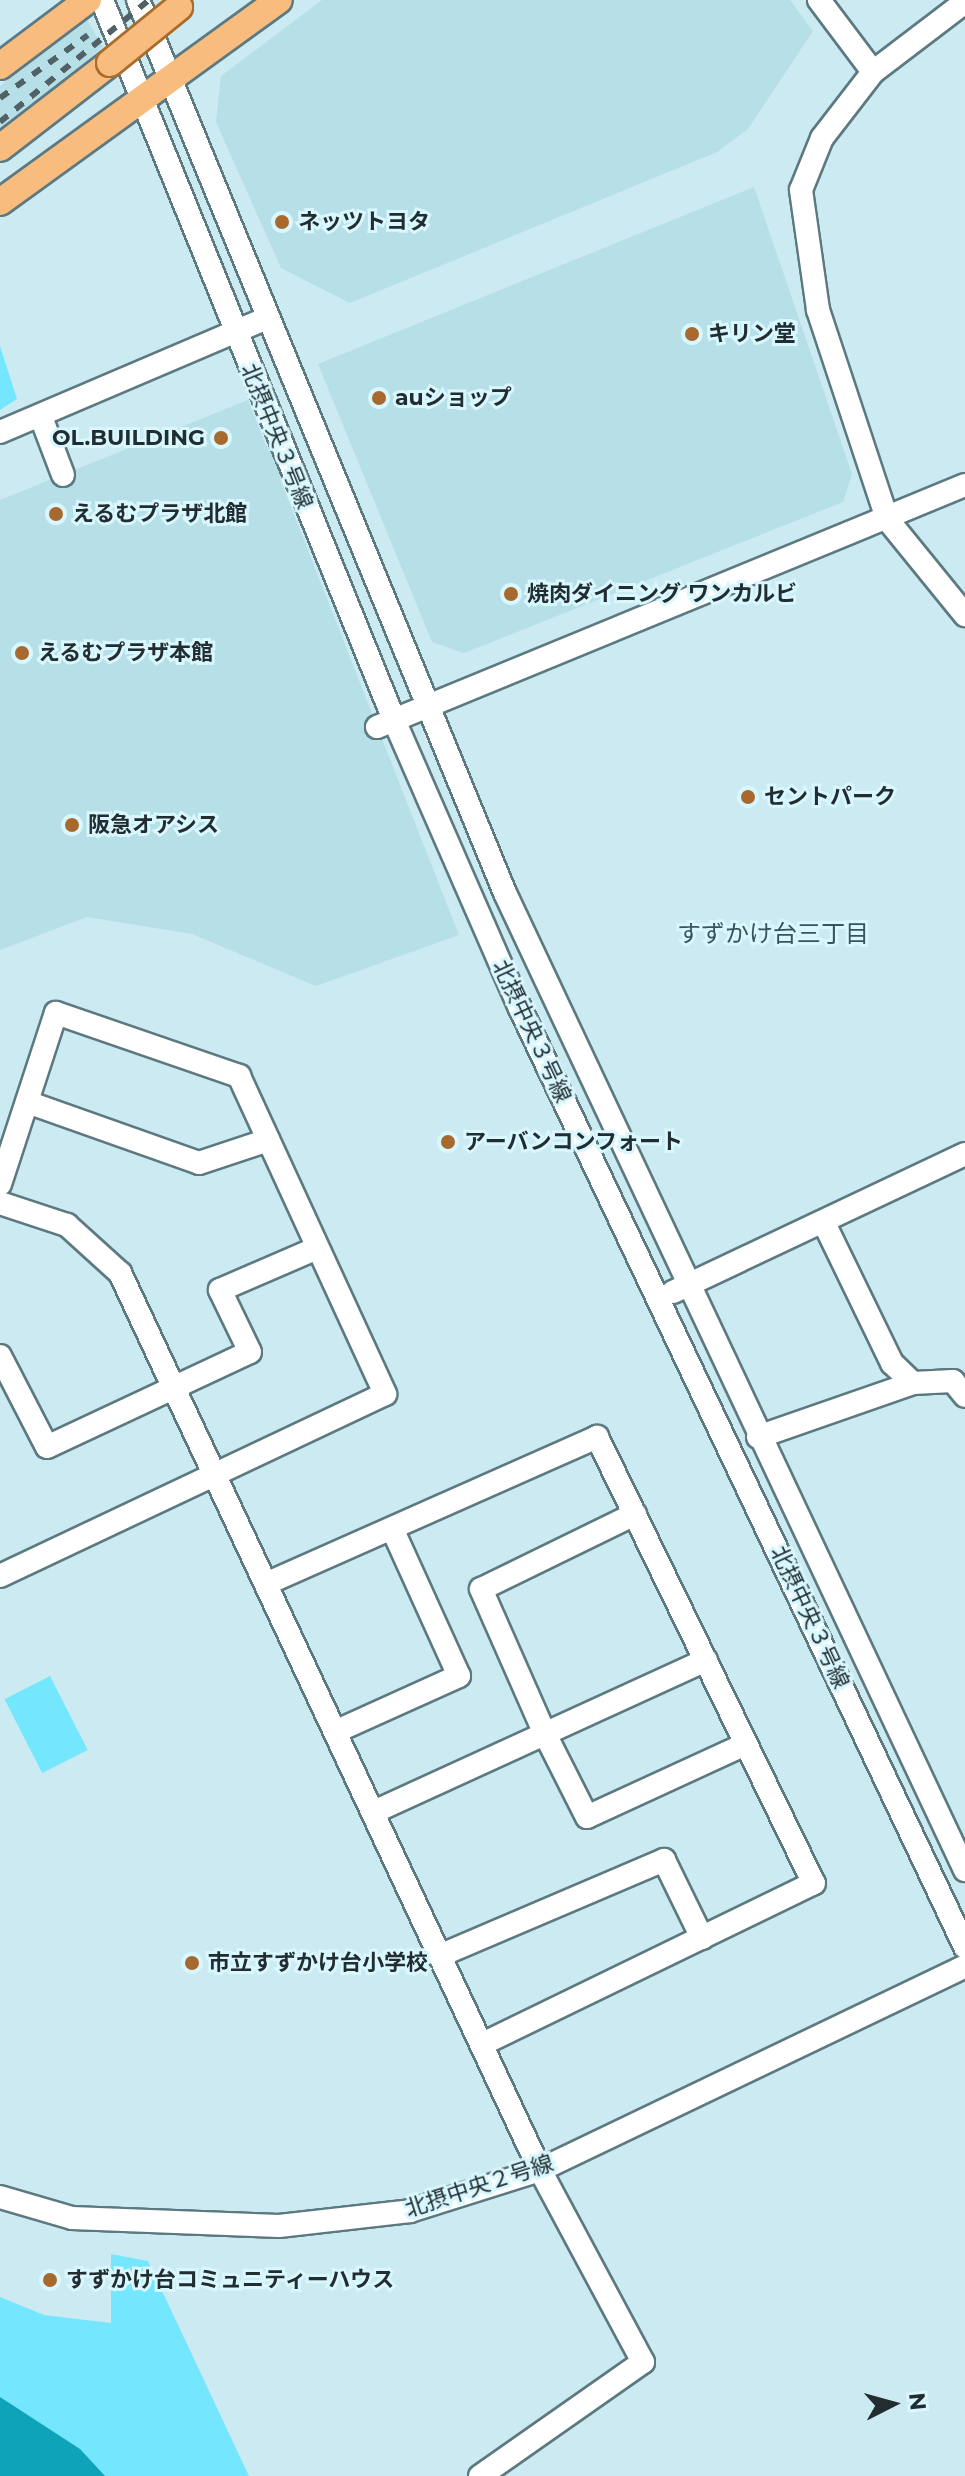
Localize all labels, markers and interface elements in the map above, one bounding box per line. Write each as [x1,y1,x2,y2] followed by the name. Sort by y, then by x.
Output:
[298,209,430,235] place label: ネッツトヨタ
[273,213,291,231] marker: ネッツトヨタ
[708,321,796,347] place label: キリン堂
[683,325,701,343] marker: キリン堂
[236,360,318,512] street label: 北摂中央３号線
[395,385,512,411] place label: auショップ
[370,389,388,407] marker: auショップ
[52,425,205,451] place label: OL.BUILDING
[212,429,230,447] marker: OL.BUILDING
[72,501,248,527] place label: えるむプラザ北館
[47,505,65,523] marker: えるむプラザ北館
[527,581,797,607] place label: 焼肉ダイニング ワンカルビ
[502,585,520,603] marker: 焼肉ダイニング ワンカルビ
[38,640,214,666] place label: えるむプラザ本館
[13,644,31,662] marker: えるむプラザ本館
[764,784,896,810] place label: セントパーク
[739,788,757,806] marker: セントパーク
[88,812,220,838] place label: 阪急オアシス
[63,816,81,834] marker: 阪急オアシス
[677,920,869,948] district label: すずかけ台三丁目
[487,956,577,1106] street label: 北摂中央３号線
[464,1129,683,1155] place label: アーバンコンフォート
[439,1133,457,1151] marker: アーバンコンフォート
[765,1542,855,1692] street label: 北摂中央３号線
[208,1950,428,1976] place label: 市立すずかけ台小学校
[183,1954,201,1972] marker: 市立すずかけ台小学校
[402,2150,556,2222] street label: 北摂中央２号線
[66,2267,396,2293] place label: すずかけ台コミュニティーハウス
[41,2271,59,2289] marker: すずかけ台コミュニティーハウス
[853,2364,933,2444] north arrow
[903,2391,932,2412] text: N

